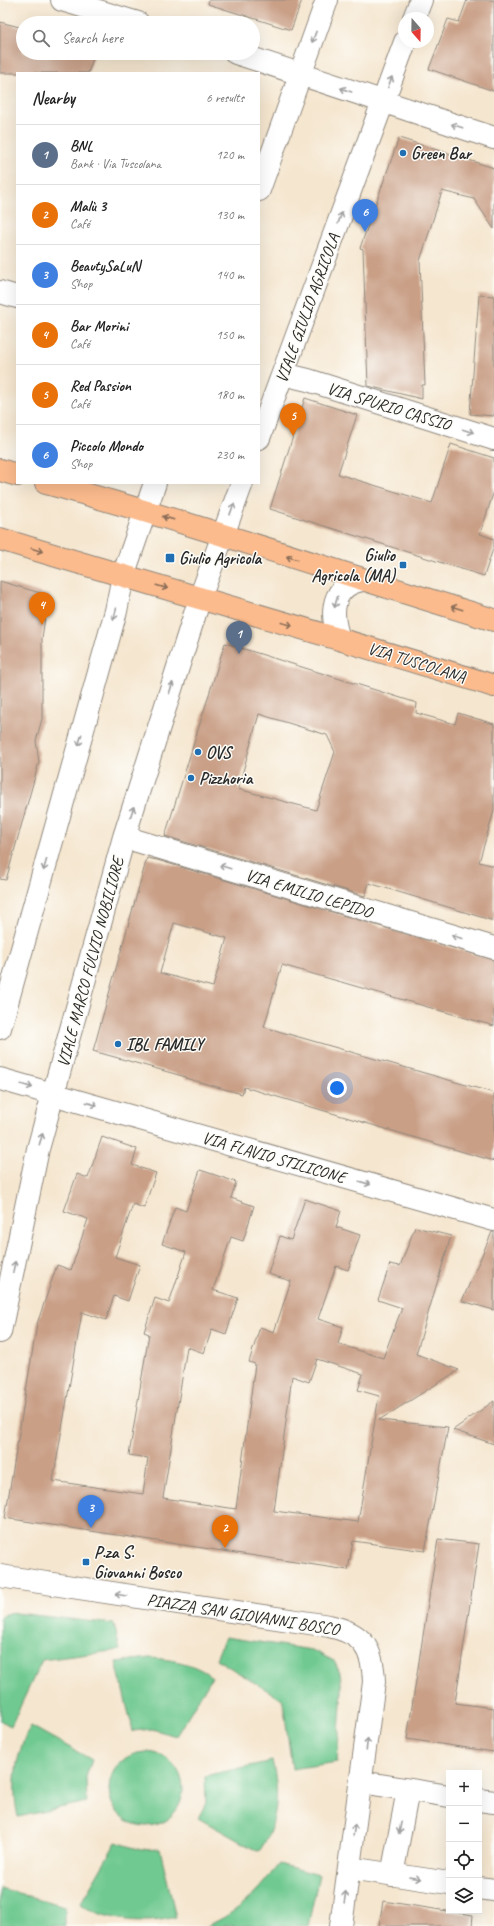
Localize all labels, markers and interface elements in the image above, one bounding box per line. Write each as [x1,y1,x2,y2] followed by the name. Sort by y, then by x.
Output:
[398,12,434,48] north arrow
[16,16,260,60] search box
[30,27,52,49] icon: search
[62,29,123,48] text: Search here
[309,30,317,42] one-way arrow
[387,76,394,89] one-way arrow
[340,85,352,93] one-way arrow
[32,88,75,109] text: Nearby
[206,90,244,106] text: 6 results
[451,122,464,129] one-way arrow
[70,137,93,156] text: BNL
[411,143,473,164] place label: Green Bar
[42,147,48,163] text: 1
[216,147,244,163] text: 120 m
[398,148,408,158] marker: Green Bar
[70,156,161,172] text: Bank · Via Tuscolana
[70,197,106,216] text: Malù 3
[352,199,378,232] pin: 6
[42,207,48,223] text: 2
[216,207,244,223] text: 130 m
[337,212,345,224] one-way arrow
[70,216,90,232] text: Café
[271,230,344,386] street label: VIALE GIULIO AGRICOLA
[70,257,140,276] text: BeautySaLuN
[42,267,48,283] text: 3
[216,267,244,283] text: 140 m
[70,276,92,292] text: Shop
[70,317,128,336] text: Bar Morini
[42,327,48,343] text: 4
[216,327,244,343] text: 150 m
[70,336,90,352] text: Café
[70,377,131,396] text: Red Passion
[325,378,455,436] street label: VIA SPURIO CASSIO
[42,387,48,403] text: 5
[216,387,244,403] text: 180 m
[70,396,90,412] text: Café
[280,403,306,436] pin: 5
[461,427,473,435] one-way arrow
[70,437,143,456] text: Piccolo Mondo
[42,447,48,463] text: 6
[216,447,244,463] text: 230 m
[70,456,92,472] text: Shop
[229,503,236,516] one-way arrow
[162,514,175,521] one-way arrow
[311,545,397,586] place label: Giulio Agricola (MA)
[31,547,44,554] one-way arrow
[179,548,263,569] place label: Giulio Agricola
[164,552,176,564] marker: Giulio Agricola
[286,554,299,561] one-way arrow
[398,560,408,570] marker: Giulio Agricola (MA)
[155,584,168,591] one-way arrow
[29,592,55,625] pin: 4
[332,595,340,608] one-way arrow
[450,604,463,611] one-way arrow
[111,608,118,621] one-way arrow
[226,621,252,654] pin: 1
[280,621,293,628] one-way arrow
[365,638,469,687] street label: VIA TUSCOLANA
[168,682,175,695] one-way arrow
[76,733,83,746] one-way arrow
[206,742,233,763] place label: OVS
[193,747,203,757] marker: OVS
[199,768,254,789] place label: Pizzhoria
[186,773,196,783] marker: Pizzhoria
[129,806,136,819] one-way arrow
[52,853,129,1069] street label: VIALE MARCO FULVIO NOBILIORE
[41,858,48,871] one-way arrow
[219,863,232,870] one-way arrow
[243,864,376,923] street label: VIA EMILIO LEPIDO
[450,933,463,940] one-way arrow
[126,1034,206,1055] place label: IBL FAMILY
[113,1039,123,1049] marker: IBL FAMILY
[327,1078,347,1098] your location
[20,1083,33,1090] one-way arrow
[85,1101,98,1108] one-way arrow
[200,1127,351,1189] street label: VIA FLAVIO STILICONE
[38,1133,45,1146] one-way arrow
[358,1180,371,1187] one-way arrow
[10,1260,18,1273] one-way arrow
[78,1495,104,1528] pin: 3
[212,1515,238,1548] pin: 2
[94,1542,183,1583] place label: P.za S. Giovanni Bosco
[81,1557,91,1567] marker: P.za S. Giovanni Bosco
[145,1589,343,1640] street label: PIAZZA SAN GIOVANNI BOSCO
[115,1591,128,1599] one-way arrow
[363,1738,371,1751] one-way arrow
[446,1770,482,1914] map controls
[446,1770,482,1806] button: +
[446,1806,482,1842] button: −
[396,1821,404,1834] one-way arrow
[350,1824,358,1837] one-way arrow
[446,1842,482,1878] button: locate
[408,1874,421,1882] one-way arrow
[446,1878,482,1914] button: layers
[341,1891,349,1904] one-way arrow

